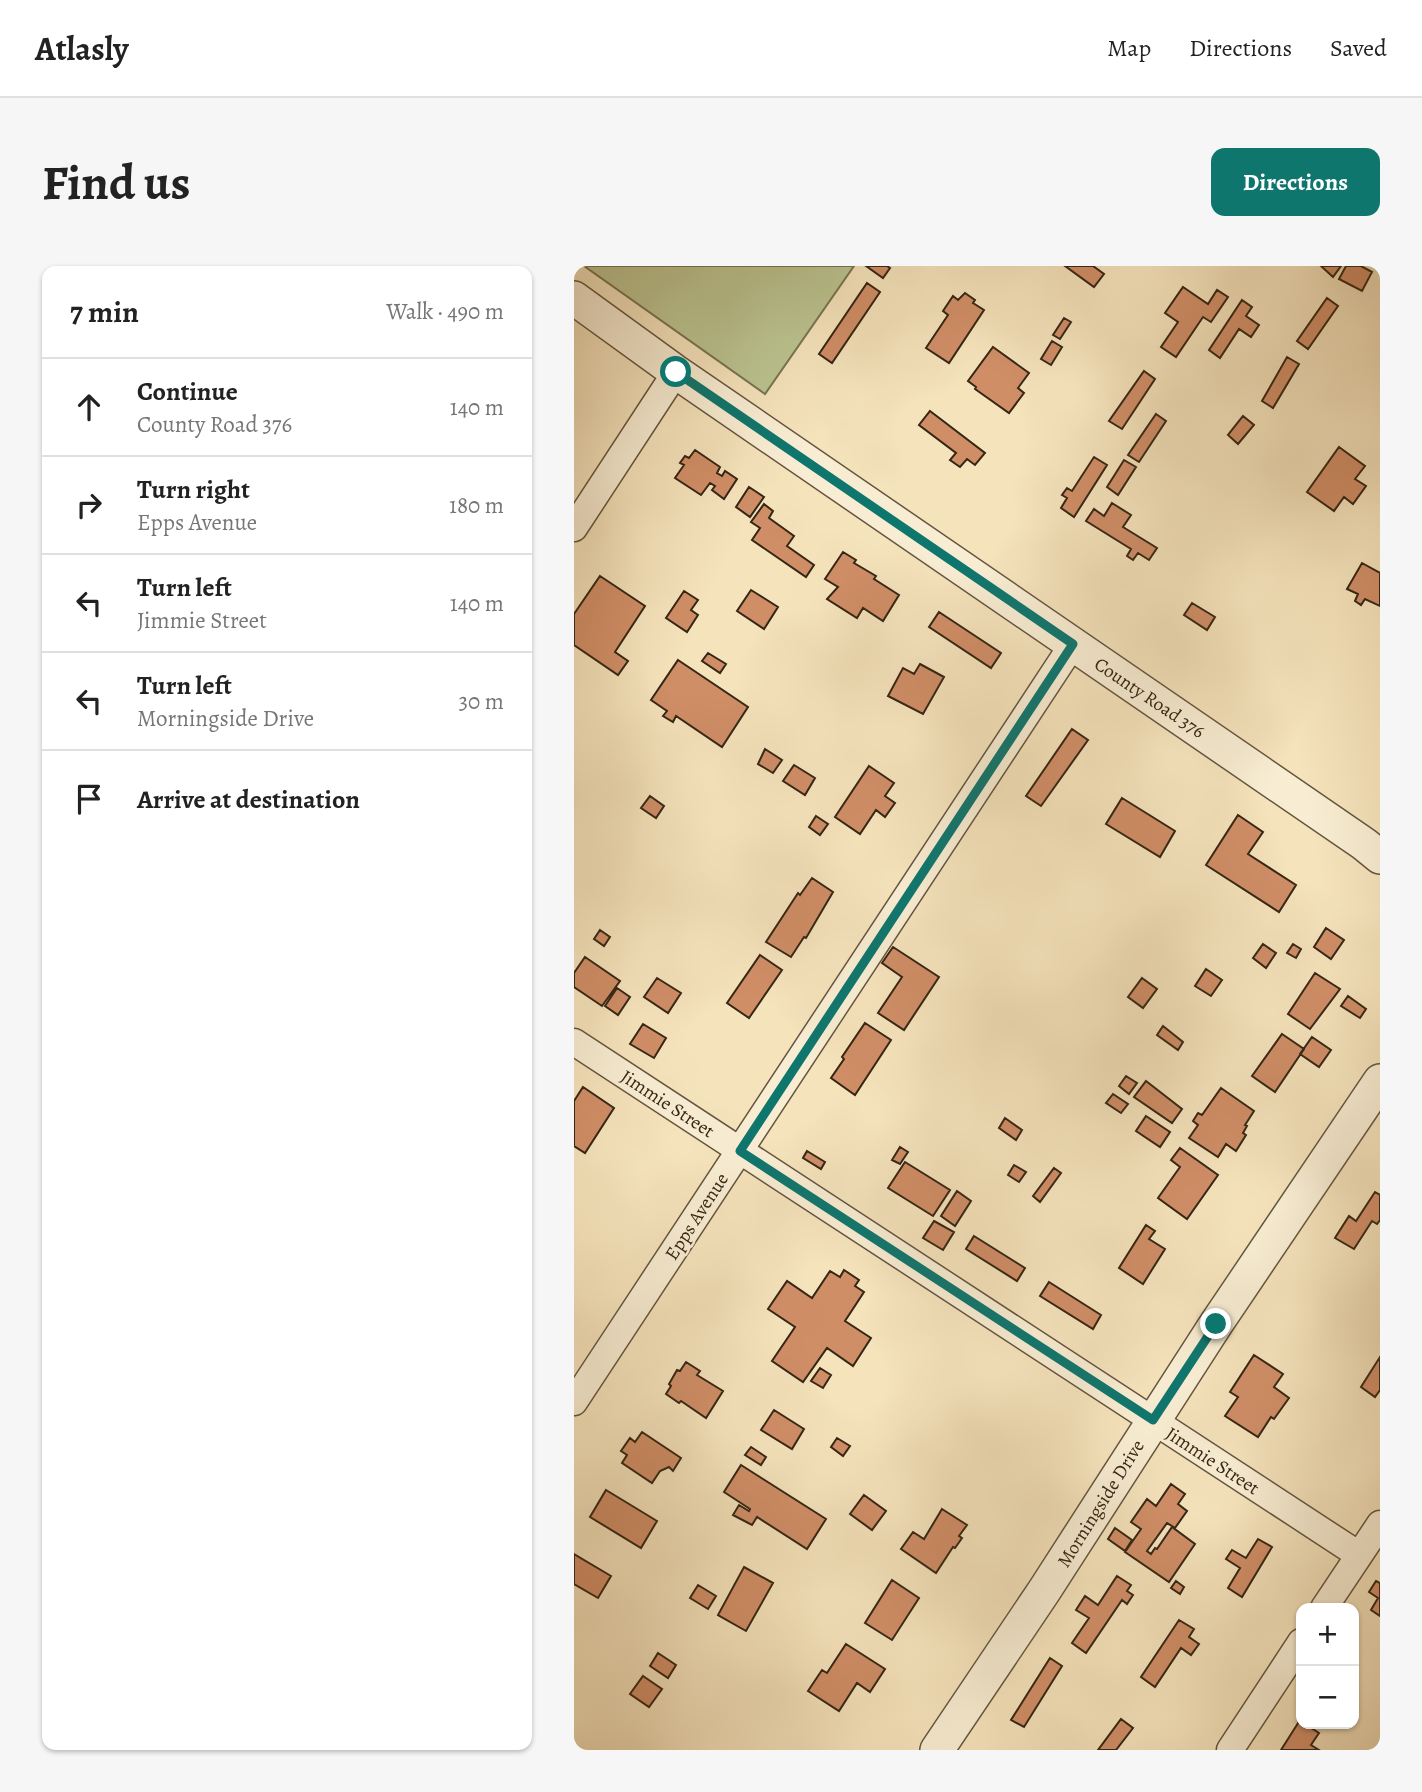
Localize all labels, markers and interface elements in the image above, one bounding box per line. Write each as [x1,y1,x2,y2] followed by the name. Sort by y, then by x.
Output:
[35,26,129,71] text: Atlasly
[1107,32,1151,64] text: Map
[1189,32,1292,64] text: Directions
[1330,32,1387,64] text: Saved
[1211,148,1380,216] button: Directions
[42,149,190,216] text: Find us
[70,292,139,332] text: 7 min
[386,296,504,327] text: Walk · 490 m
[660,356,691,387] route start
[137,374,238,409] text: Continue
[70,388,108,426] icon: ahead
[450,392,504,423] text: 140 m
[137,409,292,440] text: County Road 376
[137,472,250,507] text: Turn right
[70,486,108,524] icon: right
[449,490,504,521] text: 180 m
[137,507,257,538] text: Epps Avenue
[137,570,232,605] text: Turn left
[70,584,108,622] icon: left
[450,588,504,619] text: 140 m
[137,605,267,636] text: Jimmie Street
[1089,651,1210,745] street label: County Road 376
[137,668,232,703] text: Turn left
[70,682,108,720] icon: left
[458,686,504,717] text: 30 m
[137,703,314,734] text: Morningside Drive
[70,780,108,818] icon: arrive
[137,782,360,817] text: Arrive at destination
[615,1064,719,1144] street label: Jimmie Street
[659,1168,735,1265] street label: Epps Avenue
[1200,1308,1231,1339] route end
[1160,1421,1264,1501] street label: Jimmie Street
[1051,1435,1151,1572] street label: Morningside Drive
[1296,1603,1359,1729] map controls
[1296,1603,1359,1666] button: +
[1296,1666,1359,1729] button: −

